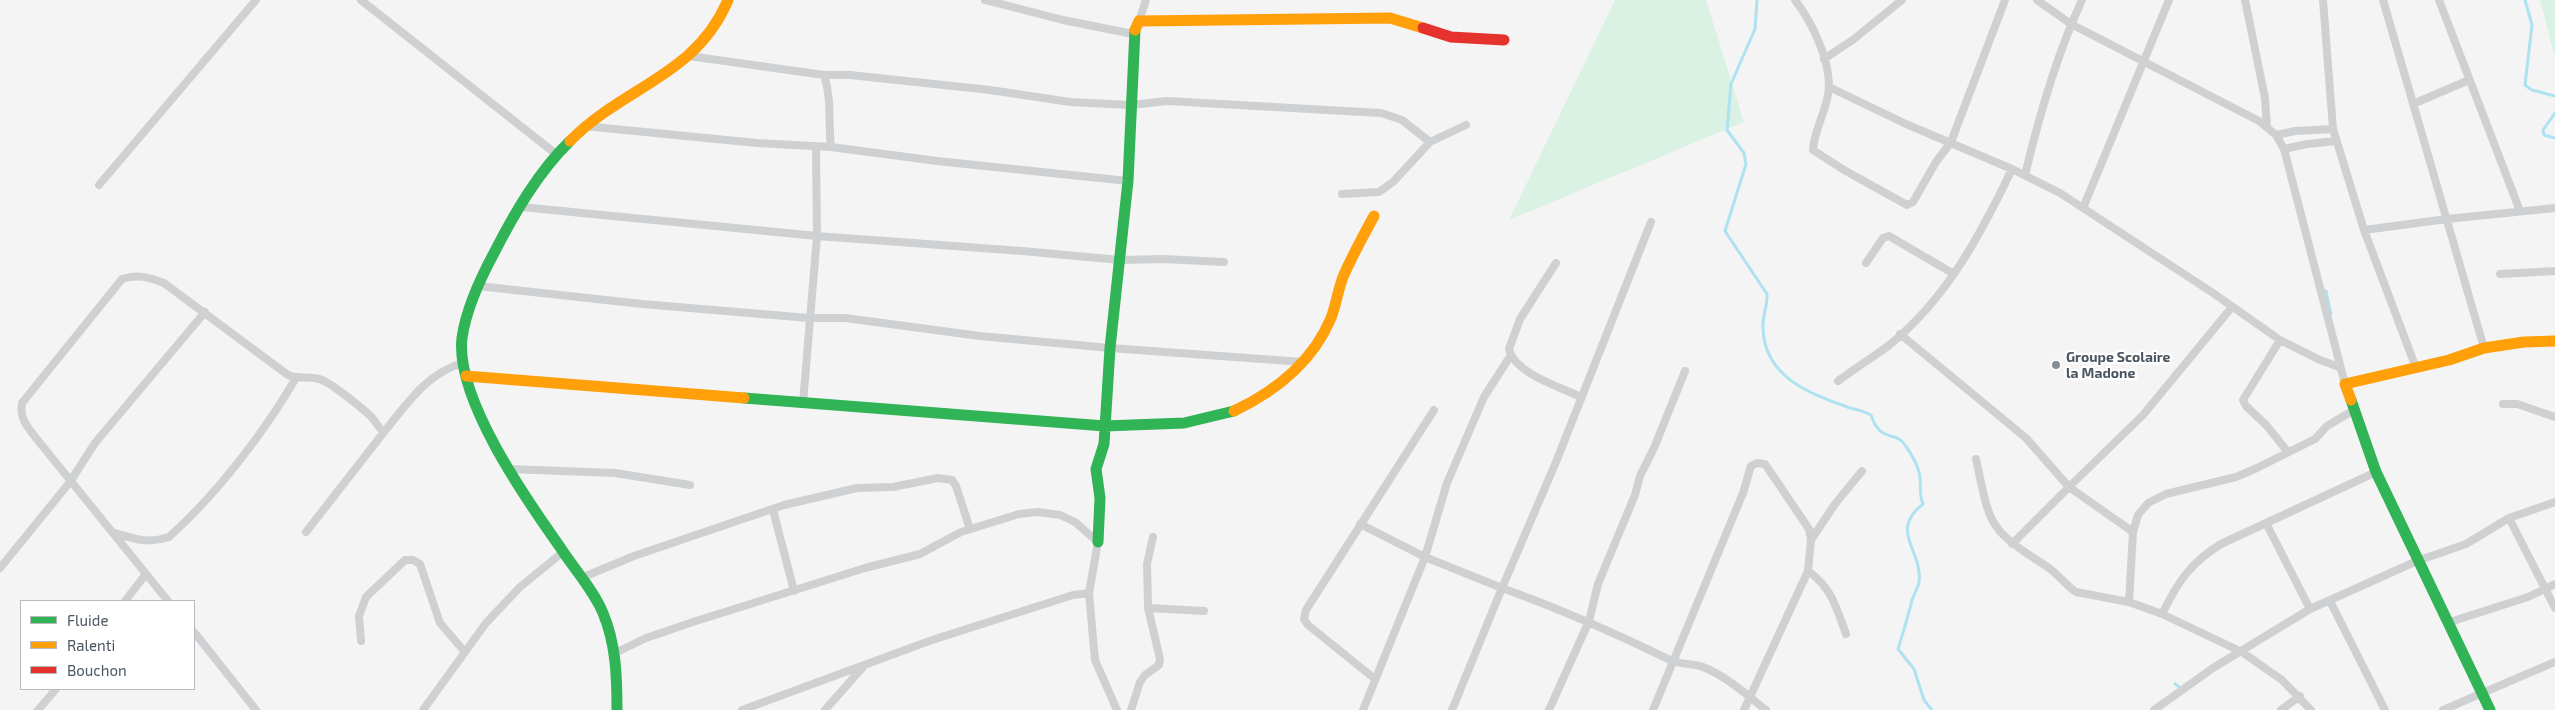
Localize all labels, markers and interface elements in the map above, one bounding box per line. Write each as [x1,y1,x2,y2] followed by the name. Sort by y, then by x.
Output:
[2066,349,2171,382] place label: Groupe Scolaire la Madone
[2050,359,2062,371] marker: Groupe Scolaire la Madone
[20,600,195,690] legend
[67,611,108,629] text: Fluide
[67,636,115,654] text: Ralenti
[67,661,127,679] text: Bouchon

